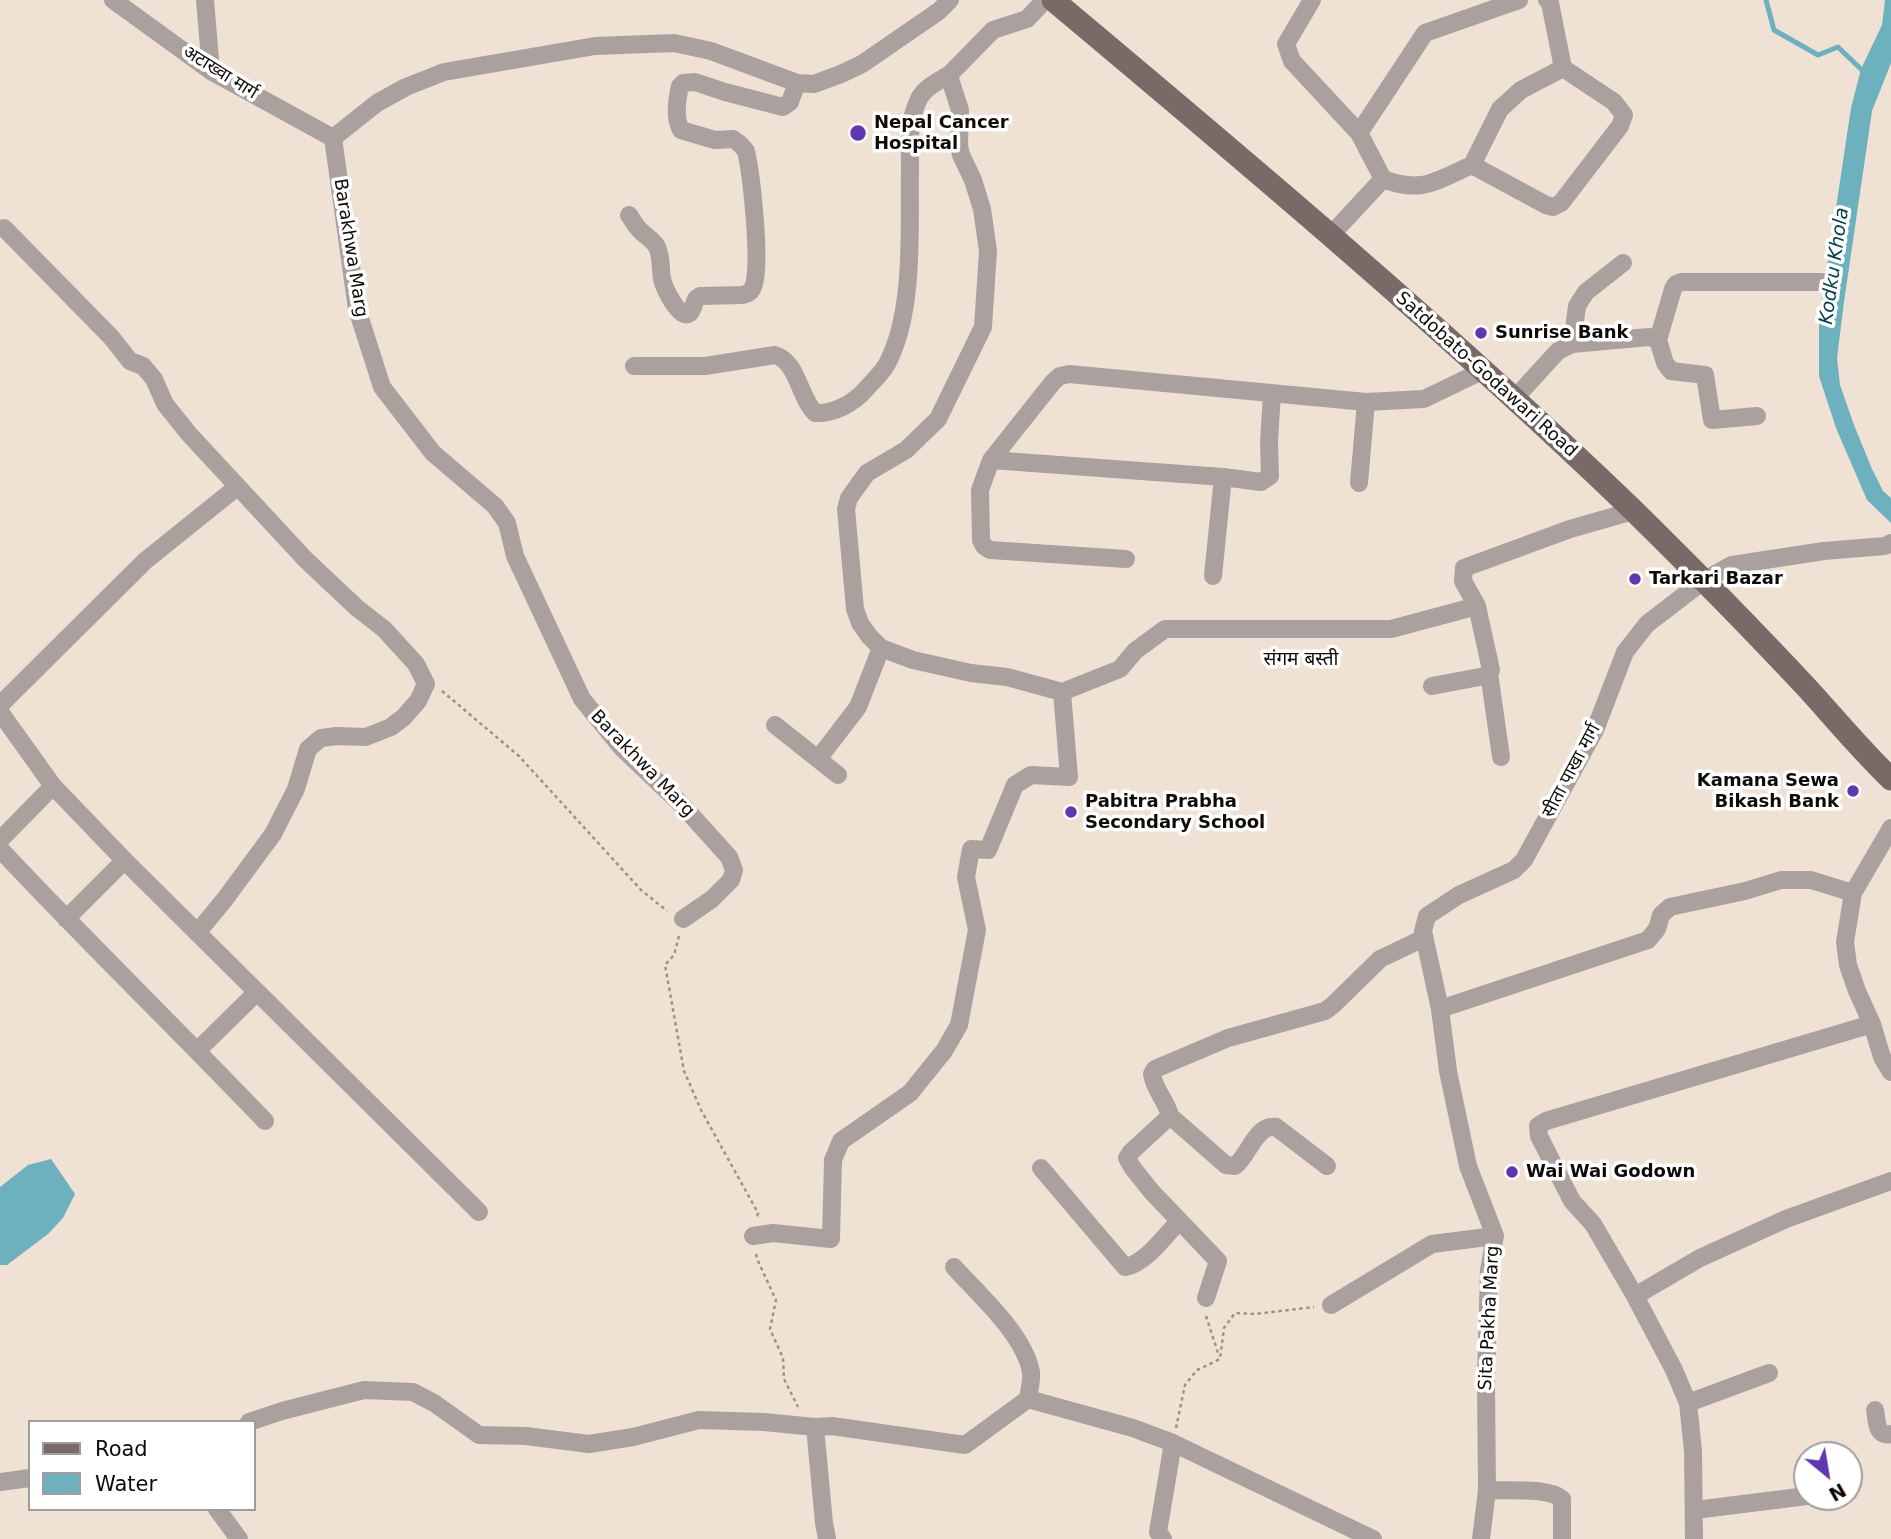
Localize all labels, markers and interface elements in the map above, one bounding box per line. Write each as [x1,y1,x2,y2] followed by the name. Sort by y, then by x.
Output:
[179,42,261,104] street label: अटाख्वा मार्ग
[874,112,1009,154] place label: Nepal Cancer Hospital
[848,123,868,143] marker: Nepal Cancer Hospital
[328,177,372,319] street label: Barakhwa Marg
[1816,206,1854,326] water label: Kodku Khola
[1391,288,1581,462] street label: Satdobato-Godawari Road
[1495,322,1628,344] place label: Sunrise Bank
[1473,325,1489,341] marker: Sunrise Bank
[1649,568,1783,590] place label: Tarkari Bazar
[1627,571,1643,587] marker: Tarkari Bazar
[1264,649,1338,671] district label: संगम बस्ती
[586,706,698,822] street label: Barakhwa Marg
[1538,720,1606,822] street label: सीता पाखा मार्ग
[1697,770,1839,812] place label: Kamana Sewa Bikash Bank
[1845,783,1861,799] marker: Kamana Sewa Bikash Bank
[1085,791,1265,834] place label: Pabitra Prabha Secondary School
[1063,804,1079,820] marker: Pabitra Prabha Secondary School
[1526,1161,1695,1183] place label: Wai Wai Godown
[1504,1164,1520,1180] marker: Wai Wai Godown
[1475,1245,1505,1391] street label: Sita Pakha Marg
[28,1420,256,1511] legend
[95,1437,148,1461] text: Road
[1793,1441,1863,1511] north arrow
[95,1472,157,1496] text: Water
[1825,1479,1850,1506] text: N

